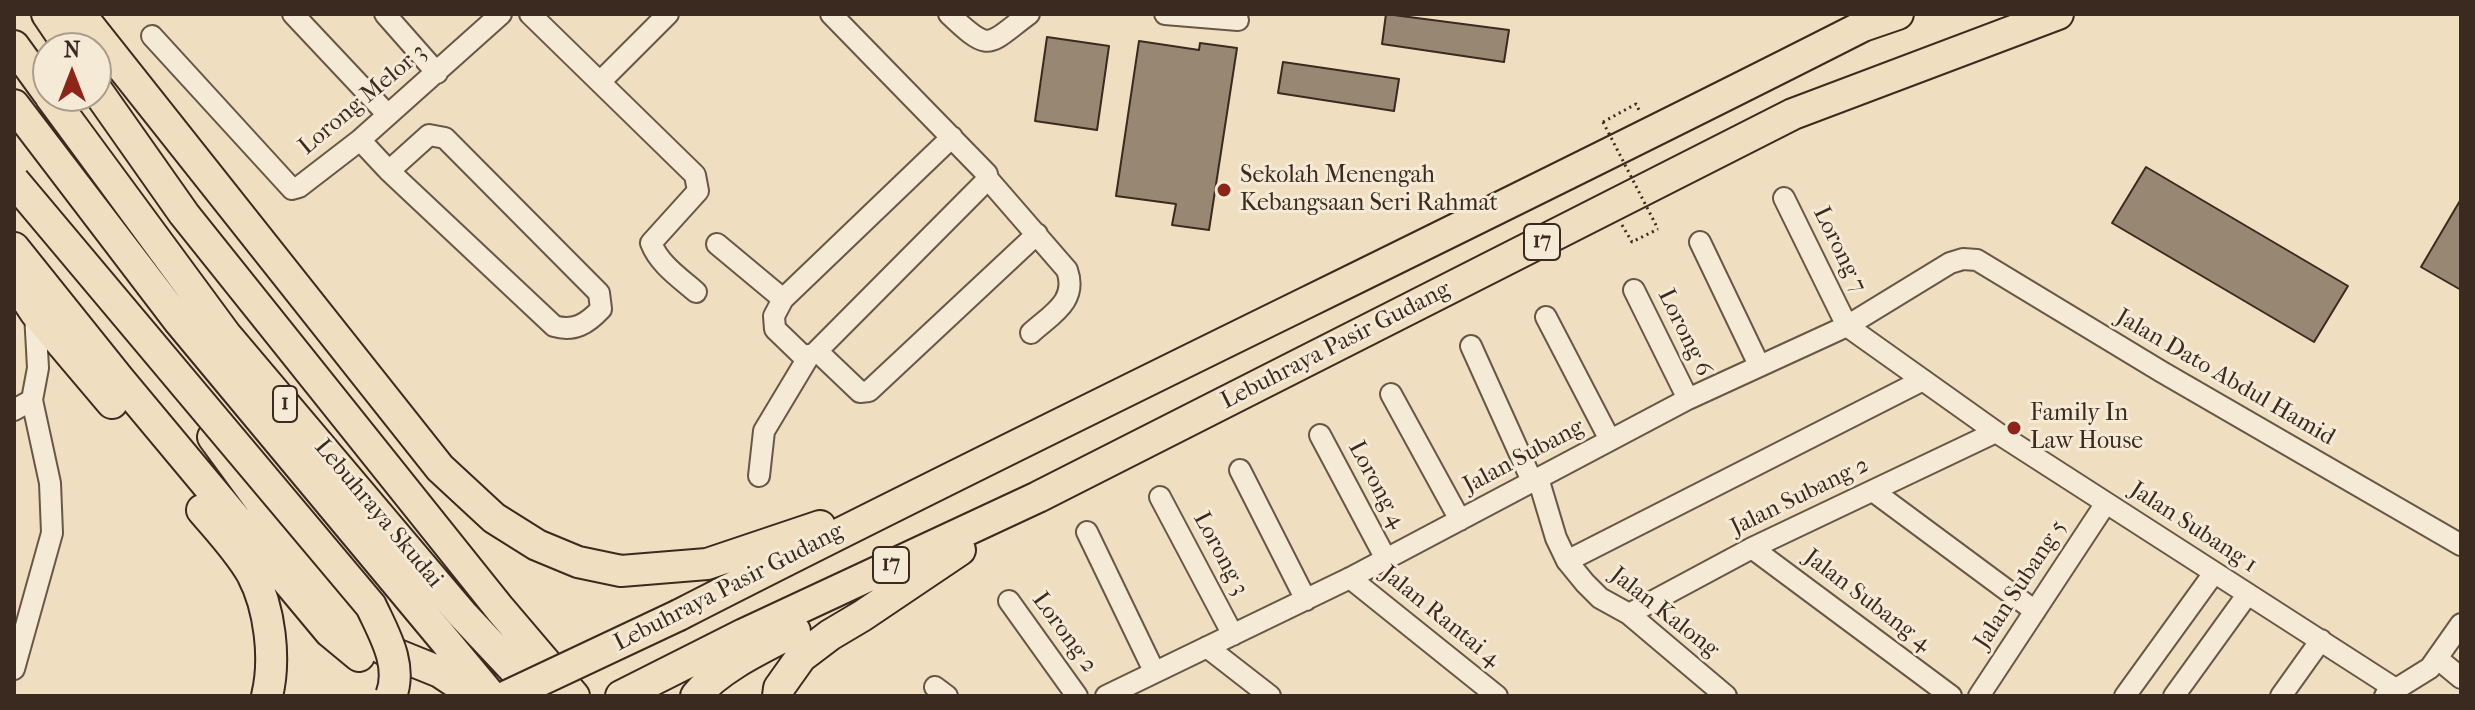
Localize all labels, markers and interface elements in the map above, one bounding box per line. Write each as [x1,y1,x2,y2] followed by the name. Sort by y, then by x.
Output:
[32,32,112,112] north arrow
[64,37,80,63] text: N
[293,38,433,162] street label: Lorong Melor 3
[1240,162,1498,218] place label: Sekolah Menengah Kebangsaan Seri Rahmat
[1215,181,1233,199] marker: Sekolah Menengah Kebangsaan Seri Rahmat
[1806,202,1872,298] street label: Lorong 7
[1524,224,1560,260] road number: 17
[1216,276,1456,416] street label: Lebuhraya Pasir Gudang
[1651,285,1717,381] street label: Lorong 6
[2110,303,2340,453] street label: Jalan Dato Abdul Hamid
[273,386,297,422] road number: 1
[2030,400,2143,456] place label: Family In Law House
[1459,413,1589,501] street label: Jalan Subang
[2005,419,2023,437] marker: Family In Law House
[307,434,449,594] street label: Lebuhraya Skudai
[1341,436,1411,534] street label: Lorong 4
[1726,451,1874,543] street label: Jalan Subang 2
[2124,476,2262,580] street label: Jalan Subang 1
[1186,507,1254,601] street label: Lorong 3
[1969,515,2073,655] street label: Jalan Subang 5
[609,518,849,658] street label: Lebuhraya Pasir Gudang
[1798,544,1936,658] street label: Jalan Subang 4
[873,547,909,583] road number: 17
[1375,560,1505,674] street label: Jalan Rantai 4
[1604,561,1724,665] street label: Jalan Kalong
[1025,587,1103,679] street label: Lorong 2

